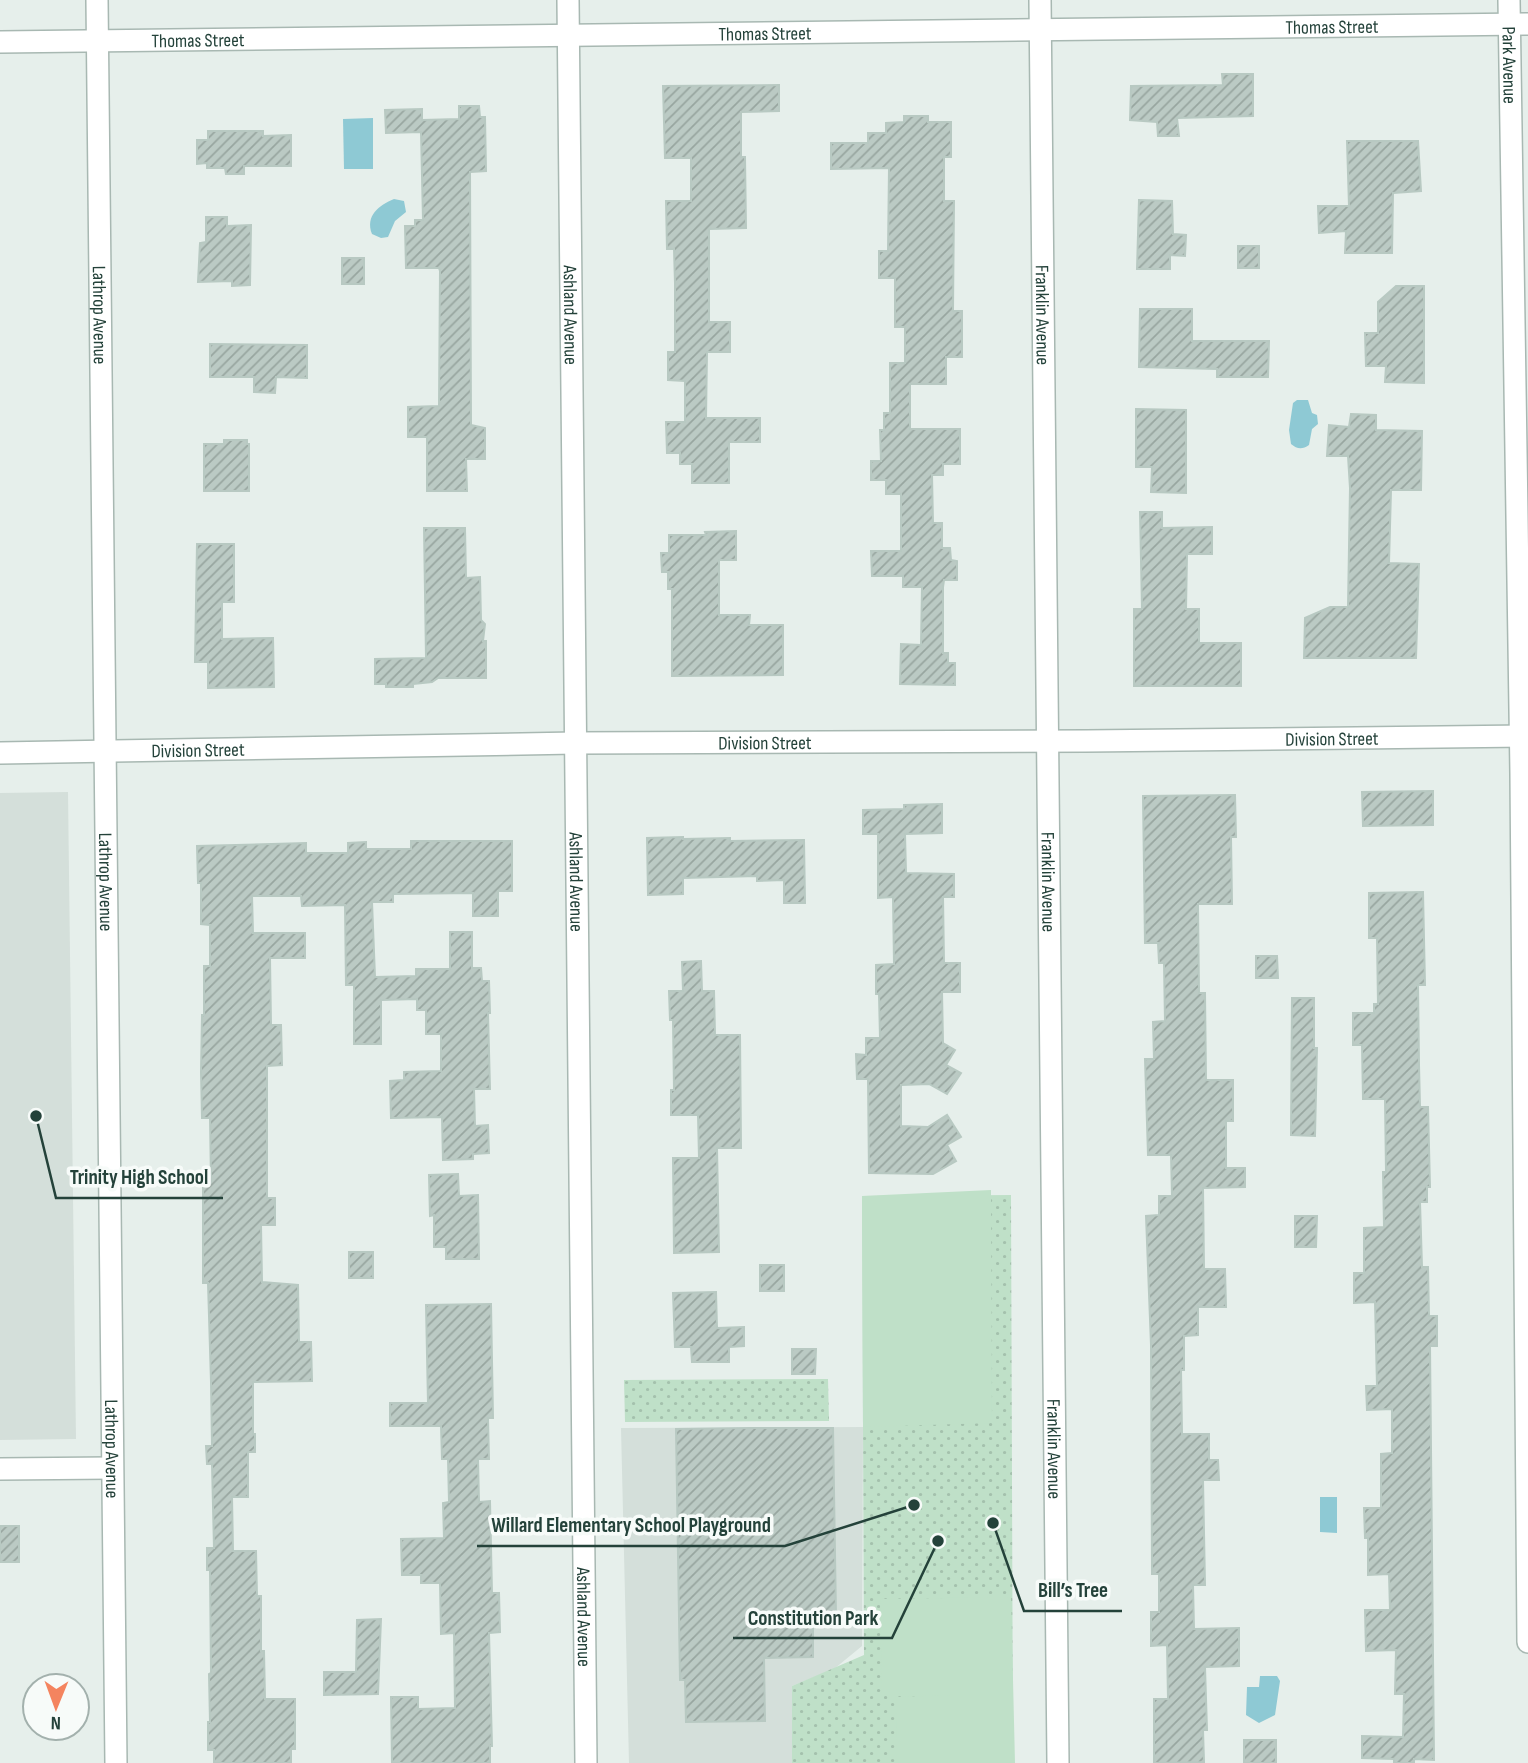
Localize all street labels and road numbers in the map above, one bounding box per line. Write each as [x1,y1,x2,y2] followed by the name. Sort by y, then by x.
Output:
[1285,16,1379,40] street label: Thomas Street
[718,22,812,47] street label: Thomas Street
[1496,26,1521,104] street label: Park Avenue
[151,29,245,53] street label: Thomas Street
[558,264,582,365] street label: Ashland Avenue
[1030,265,1054,365] street label: Franklin Avenue
[87,266,111,364] street label: Lathrop Avenue
[1285,728,1379,752] street label: Division Street
[718,732,812,755] street label: Division Street
[151,739,245,763] street label: Division Street
[563,831,588,932] street label: Ashland Avenue
[93,832,117,931] street label: Lathrop Avenue
[1035,832,1060,932] street label: Franklin Avenue
[99,1399,123,1498] street label: Lathrop Avenue
[1041,1399,1065,1499] street label: Franklin Avenue
[571,1566,595,1667] street label: Ashland Avenue

